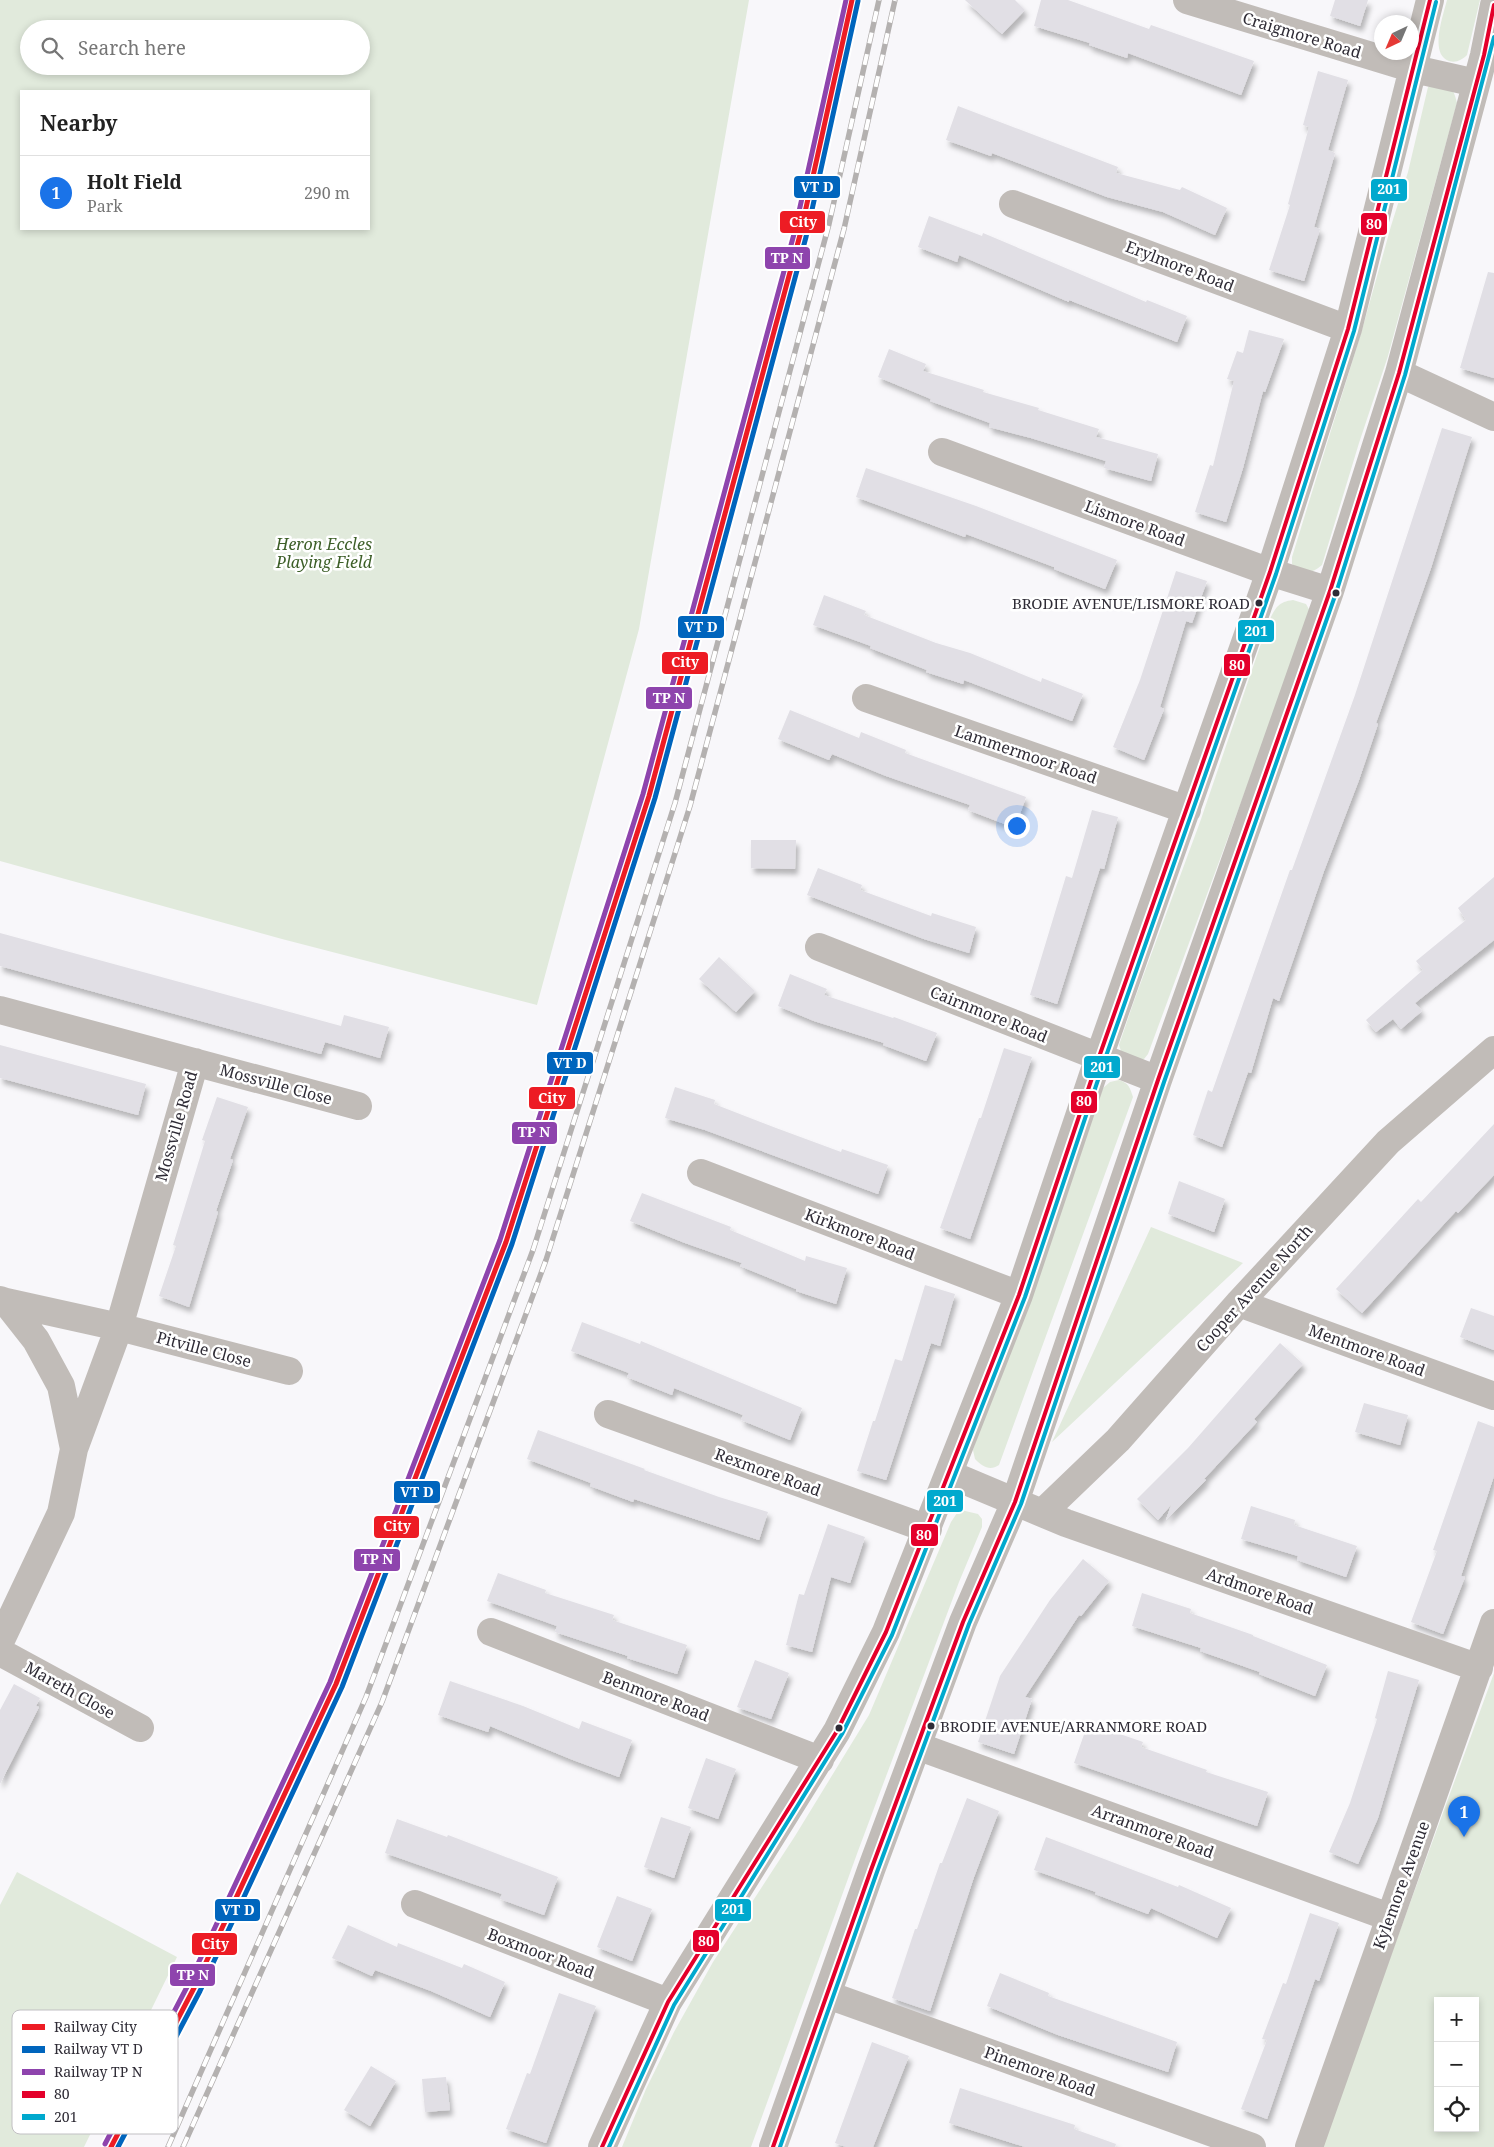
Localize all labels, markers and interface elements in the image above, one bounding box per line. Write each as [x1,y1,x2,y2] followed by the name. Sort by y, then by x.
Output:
[1240,7,1364,64] street label: Craigmore Road
[1374,15,1419,60] north arrow
[20,20,370,75] search box
[38,34,66,62] icon: search
[78,35,186,61] text: Search here
[40,109,118,137] text: Nearby
[87,169,182,195] text: Holt Field
[793,175,841,199] line badge: VT D
[800,177,834,196] text: VT D
[1370,178,1408,202] line badge: 201
[1377,179,1401,198] text: 201
[51,182,61,204] text: 1
[304,182,350,204] text: 290 m
[87,195,123,217] text: Park
[779,210,826,234] line badge: City
[789,212,818,231] text: City
[1360,212,1388,236] line badge: 80
[1366,214,1382,233] text: 80
[1123,235,1238,297] street label: Erylmore Road
[764,246,811,270] line badge: TP N
[771,248,803,267] text: TP N
[1082,495,1188,551] street label: Lismore Road
[275,533,373,573] park label: Heron Eccles Playing Field
[1331,588,1341,598] unlabelled marker
[1012,593,1250,613] place label: BRODIE AVENUE/LISMORE ROAD
[1254,598,1264,608] marker: BRODIE AVENUE/LISMORE ROAD
[677,615,725,639] line badge: VT D
[684,617,718,636] text: VT D
[1237,619,1275,643] line badge: 201
[1244,621,1268,640] text: 201
[661,651,709,675] line badge: City
[671,652,700,671] text: City
[1223,653,1251,677] line badge: 80
[1229,655,1245,674] text: 80
[645,686,693,710] line badge: TP N
[653,688,685,707] text: TP N
[952,719,1100,789] street label: Lammermoor Road
[1004,813,1030,839] your location
[927,980,1051,1048] street label: Cairnmore Road
[546,1051,594,1075] line badge: VT D
[553,1053,587,1072] text: VT D
[1083,1055,1121,1079] line badge: 201
[1090,1057,1114,1076] text: 201
[217,1058,335,1110] street label: Mossville Close
[150,1068,202,1184] street label: Mossville Road
[528,1086,576,1110] line badge: City
[538,1088,567,1107] text: City
[1070,1090,1098,1114] line badge: 80
[1076,1091,1092,1110] text: 80
[511,1121,558,1145] line badge: TP N
[518,1122,550,1141] text: TP N
[802,1203,918,1265] street label: Kirkmore Road
[1191,1220,1317,1356] street label: Cooper Avenue North
[1306,1319,1429,1381] street label: Mentmore Road
[154,1326,254,1372] street label: Pitville Close
[712,1443,824,1501] street label: Rexmore Road
[393,1480,441,1504] line badge: VT D
[400,1482,434,1501] text: VT D
[926,1489,964,1513] line badge: 201
[933,1491,957,1510] text: 201
[373,1515,420,1539] line badge: City
[383,1516,412,1535] text: City
[910,1523,939,1547] line badge: 80
[916,1525,932,1544] text: 80
[353,1548,401,1572] line badge: TP N
[361,1549,393,1568] text: TP N
[1204,1562,1317,1620] street label: Ardmore Road
[21,1656,119,1724] street label: Mareth Close
[600,1666,713,1726] street label: Benmore Road
[940,1716,1207,1736] place label: BRODIE AVENUE/ARRANMORE ROAD
[926,1721,936,1731] marker: BRODIE AVENUE/ARRANMORE ROAD
[834,1723,844,1733] unlabelled marker
[1448,1796,1480,1837] pin: 1
[1089,1799,1217,1863] street label: Arranmore Road
[1368,1818,1434,1952] street label: Kylemore Avenue
[214,1898,261,1922] line badge: VT D
[714,1898,752,1922] line badge: 201
[721,1899,745,1918] text: 201
[221,1900,255,1919] text: VT D
[484,1923,598,1984] street label: Boxmoor Road
[692,1929,720,1953] line badge: 80
[698,1931,714,1950] text: 80
[191,1932,238,1956] line badge: City
[201,1934,230,1953] text: City
[169,1963,216,1987] line badge: TP N
[177,1965,209,1984] text: TP N
[1434,1997,1479,2132] map controls
[1434,1997,1479,2042] button: +
[12,2010,178,2134] legend
[54,2017,137,2036] text: Railway City
[54,2039,143,2058] text: Railway VT D
[981,2041,1099,2101] street label: Pinemore Road
[1434,2042,1479,2087] button: −
[54,2062,143,2081] text: Railway TP N
[54,2084,70,2103] text: 80
[1434,2087,1479,2132] button: locate
[54,2107,77,2126] text: 201

